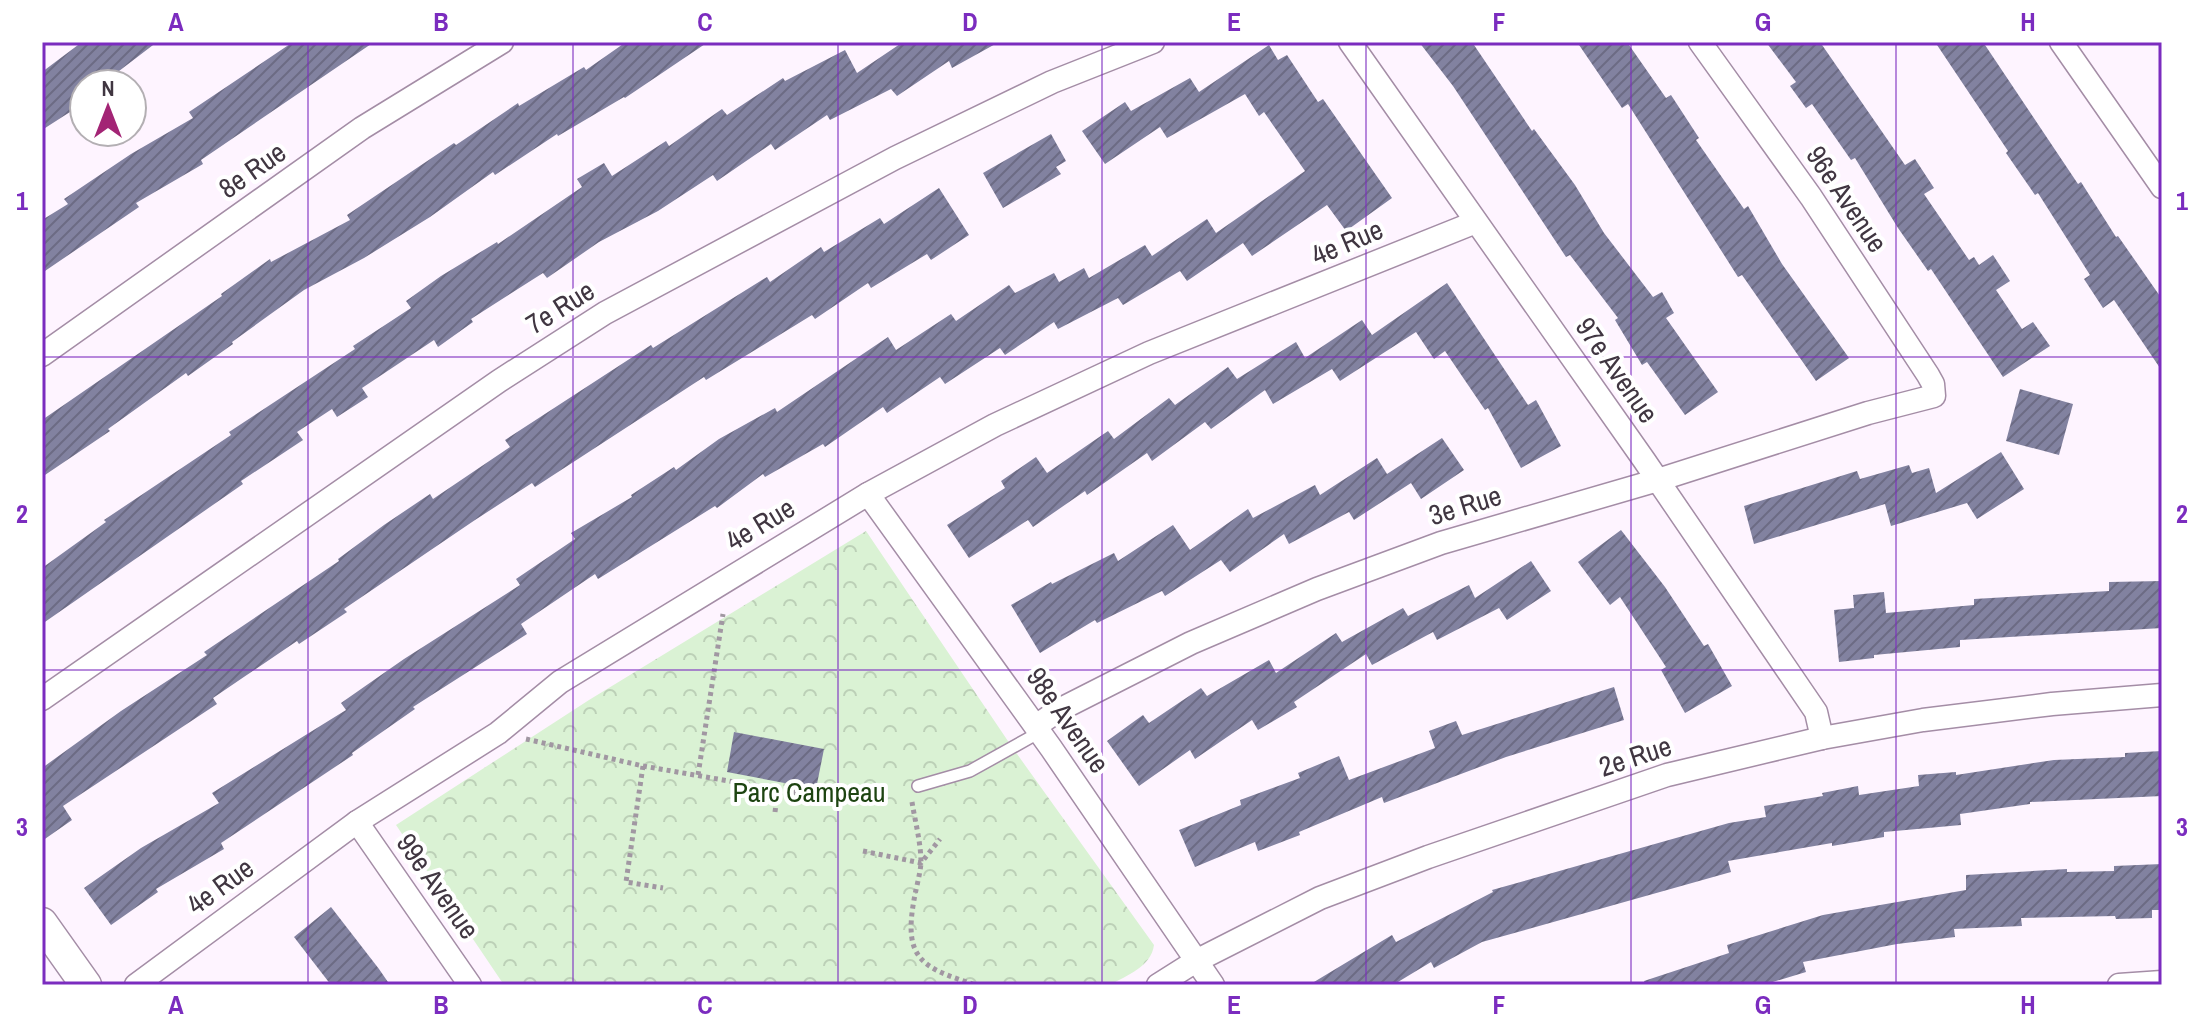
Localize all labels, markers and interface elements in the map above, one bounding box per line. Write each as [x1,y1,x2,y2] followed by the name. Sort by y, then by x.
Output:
[168,4,184,39] text: A
[433,4,449,39] text: B
[697,4,713,39] text: C
[962,4,978,39] text: D
[1227,4,1241,39] text: E
[1492,4,1506,39] text: F
[1755,4,1771,39] text: G
[2020,4,2036,39] text: H
[68,68,148,148] north arrow
[101,73,115,103] text: N
[211,133,293,207] street label: 8e Rue
[1797,138,1897,260] street label: 96e Avenue
[16,183,28,218] text: 1
[2176,183,2188,218] text: 1
[1305,210,1389,274] street label: 4e Rue
[519,271,601,343] street label: 7e Rue
[1567,310,1667,430] street label: 97e Avenue
[1424,476,1506,534] street label: 3e Rue
[718,489,802,559] street label: 4e Rue
[16,496,28,531] text: 2
[2176,496,2188,531] text: 2
[1018,660,1118,780] street label: 98e Avenue
[1594,726,1676,786] street label: 2e Rue
[732,773,886,811] park label: Parc Campeau
[16,809,28,844] text: 3
[2176,809,2188,844] text: 3
[388,826,488,946] street label: 99e Avenue
[179,849,261,923] street label: 4e Rue
[168,987,184,1022] text: A
[433,987,449,1022] text: B
[697,987,713,1022] text: C
[962,987,978,1022] text: D
[1227,987,1241,1022] text: E
[1492,987,1506,1022] text: F
[1755,987,1771,1022] text: G
[2020,987,2036,1022] text: H

